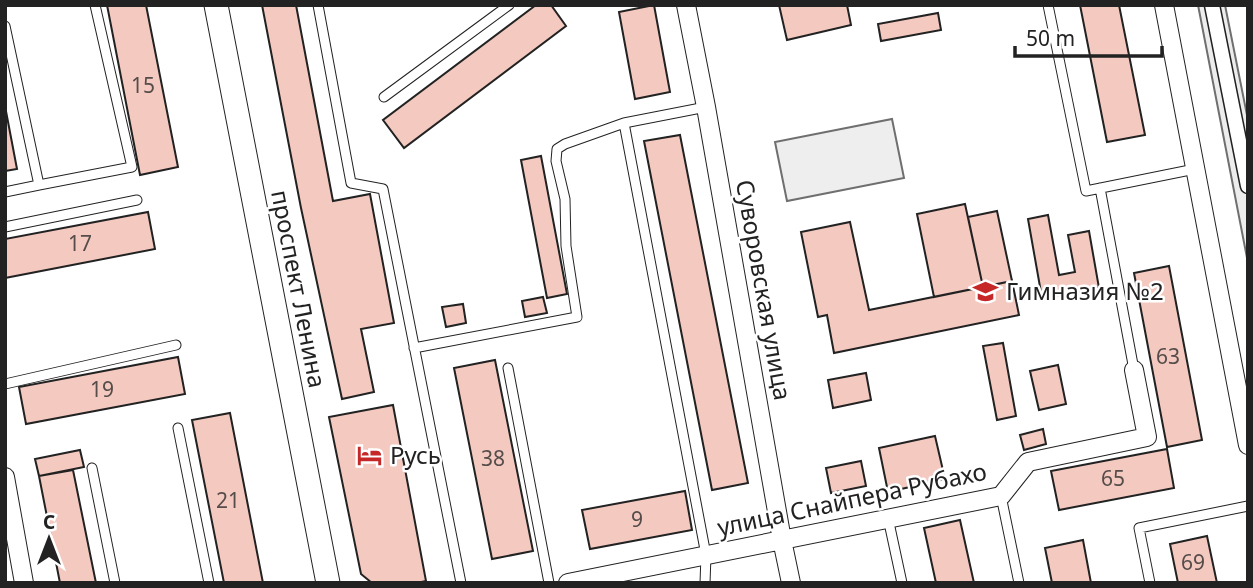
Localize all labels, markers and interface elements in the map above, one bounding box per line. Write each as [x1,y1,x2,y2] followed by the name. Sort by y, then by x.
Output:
[1015,14,1162,58] scale bar
[1026,24,1075,52] text: 50 m
[131,71,155,99] house number: 15
[729,177,800,403] street label: Суворовская улица
[264,187,335,390] street label: проспект Ленина
[68,229,92,257] house number: 17
[1006,274,1164,307] place label: Гимназия №2
[972,278,1000,306] school or university icon: Гимназия №2
[1156,342,1180,370] house number: 63
[90,375,114,403] house number: 19
[390,438,441,471] place label: Русь
[356,442,384,470] hotel icon: Русь
[481,444,505,472] house number: 38
[714,454,989,543] street label: улица Снайпера Рубахо
[1101,464,1125,492] house number: 65
[216,486,240,514] house number: 21
[14,504,84,574] north arrow
[631,505,643,533] house number: 9
[43,509,55,535] text: С
[1181,548,1205,576] house number: 69

